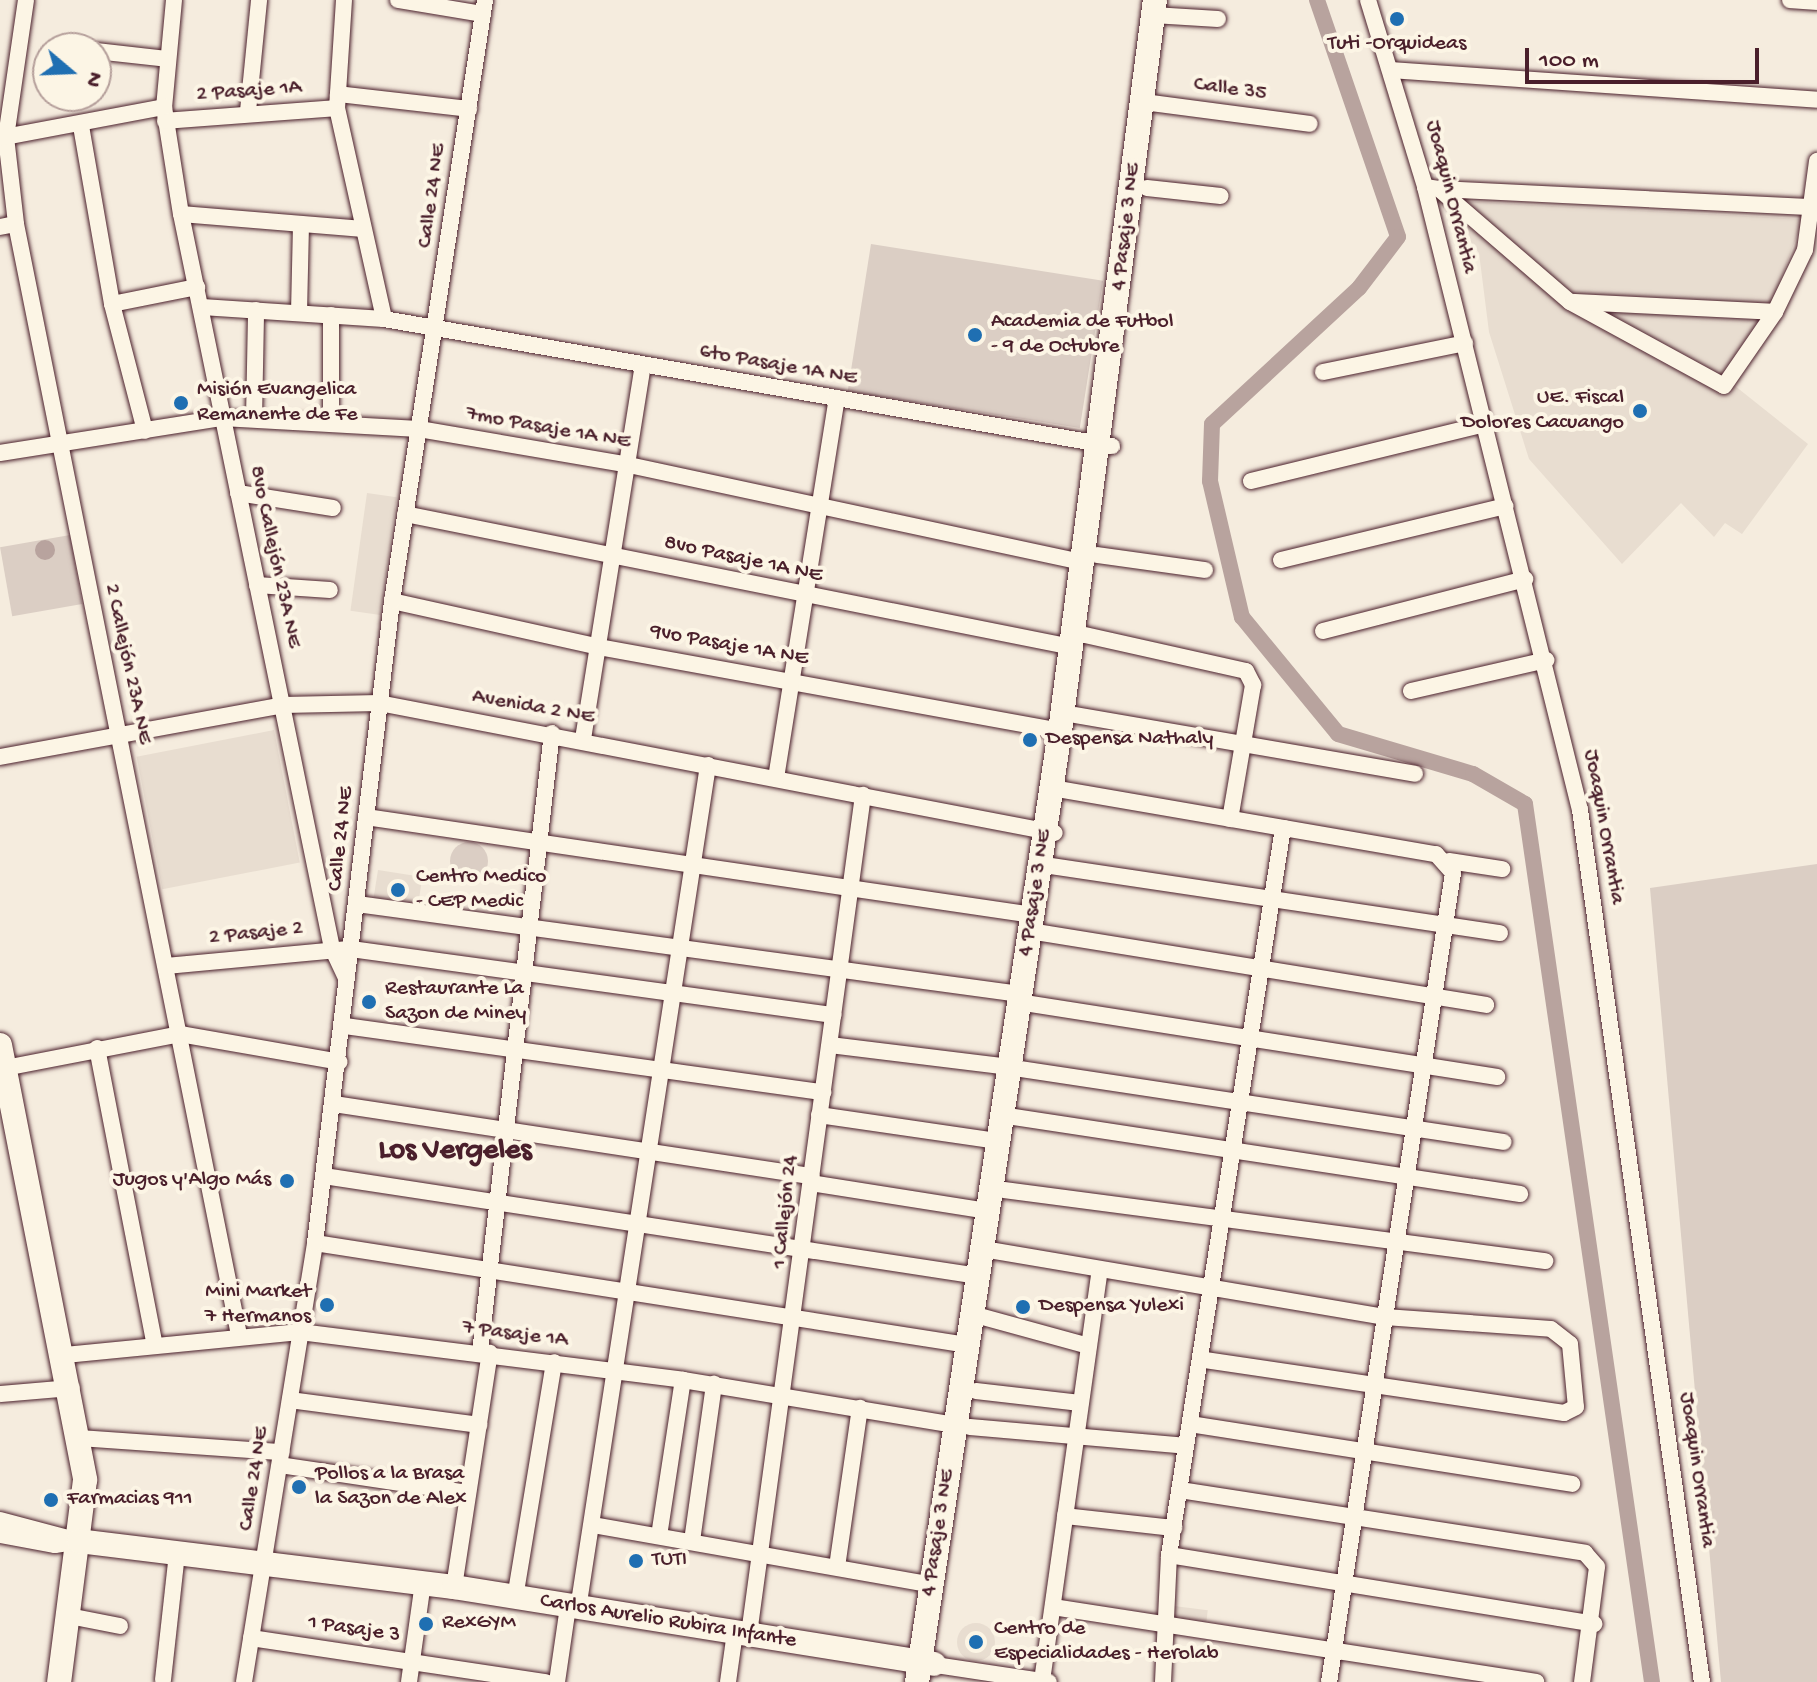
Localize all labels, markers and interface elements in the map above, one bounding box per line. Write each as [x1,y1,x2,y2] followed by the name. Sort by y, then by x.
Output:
[1388,10,1406,28] marker: Tuti -Orquideas
[32,32,112,112] north arrow
[1328,32,1466,58] place label: Tuti -Orquideas
[1529,32,1763,82] scale bar
[1539,47,1599,76] text: 100 m
[78,68,107,90] text: N
[1192,72,1268,108] street label: Calle 35
[195,75,303,109] street label: 2 Pasaje 1A
[1418,118,1482,276] street label: Joaquin Orrantia
[413,142,453,250] street label: Calle 24 NE
[1106,162,1148,292] street label: 4 Pasaje 3 NE
[991,309,1174,360] place label: Academia de Futbol - 9 de Octubre
[966,326,984,344] marker: Academia de Futbol - 9 de Octubre
[697,339,859,393] street label: 6to Pasaje 1A NE
[197,377,358,428] place label: Misión Evangelica Remanente de Fe
[1461,385,1624,436] place label: UE. Fiscal Dolores Cacuango
[172,394,190,412] marker: Misión Evangelica Remanente de Fe
[464,402,632,456] street label: 7mo Pasaje 1A NE
[1631,402,1649,420] marker: UE. Fiscal Dolores Cacuango
[242,464,306,650] street label: 8vo Callejón 23A NE
[661,530,825,590] street label: 8vo Pasaje 1A NE
[97,581,157,747] street label: 2 Callejón 23A NE
[648,619,810,673] street label: 9vo Pasaje 1A NE
[470,684,596,732] street label: Avenida 2 NE
[1046,727,1213,753] place label: Despensa Nathaly
[1021,731,1039,749] marker: Despensa Nathaly
[1576,748,1630,906] street label: Joaquin Orrantia
[323,785,361,893] street label: Calle 24 NE
[1013,828,1059,958] street label: 4 Pasaje 3 NE
[416,864,546,916] place label: Centro Medico - CEP Medic
[387,879,409,901] marker: Centro Medico - CEP Medic
[208,916,304,952] street label: 2 Pasaje 2
[385,976,526,1028] place label: Restaurante La Sazon de Miney
[360,993,378,1011] marker: Restaurante La Sazon de Miney
[378,1134,532,1170] district label: Los Vergeles
[767,1154,805,1270] street label: 1 Callejón 24
[113,1168,271,1194] place label: Jugos y'Algo Más
[278,1172,296,1190] marker: Jugos y'Algo Más
[205,1279,311,1330] place label: Mini Market 7 Hermanos
[1039,1294,1184,1320] place label: Despensa Yulexi
[318,1296,336,1314] marker: Mini Market 7 Hermanos
[1014,1298,1032,1316] marker: Despensa Yulexi
[461,1315,569,1355] street label: 7 Pasaje 1A
[1672,1391,1720,1549] street label: Joaquin Orrantia
[234,1425,276,1533] street label: Calle 24 NE
[315,1461,467,1512] place label: Pollos a la Brasa la Sazon de Alex
[916,1468,962,1598] street label: 4 Pasaje 3 NE
[290,1478,308,1496] marker: Pollos a la Brasa la Sazon de Alex
[67,1487,193,1513] place label: Farmacias 911
[42,1491,60,1509] marker: Farmacias 911
[652,1548,687,1574] place label: TUTI
[627,1552,645,1570] marker: TUTI
[538,1589,798,1655] street label: Carlos Aurelio Rubira Infante
[306,1610,402,1650] street label: 1 Pasaje 3
[442,1611,516,1637] place label: RexGYM
[417,1615,435,1633] marker: RexGYM
[994,1616,1219,1668] place label: Centro de Especialidades - Herolab
[965,1631,987,1653] marker: Centro de Especialidades - Herolab

